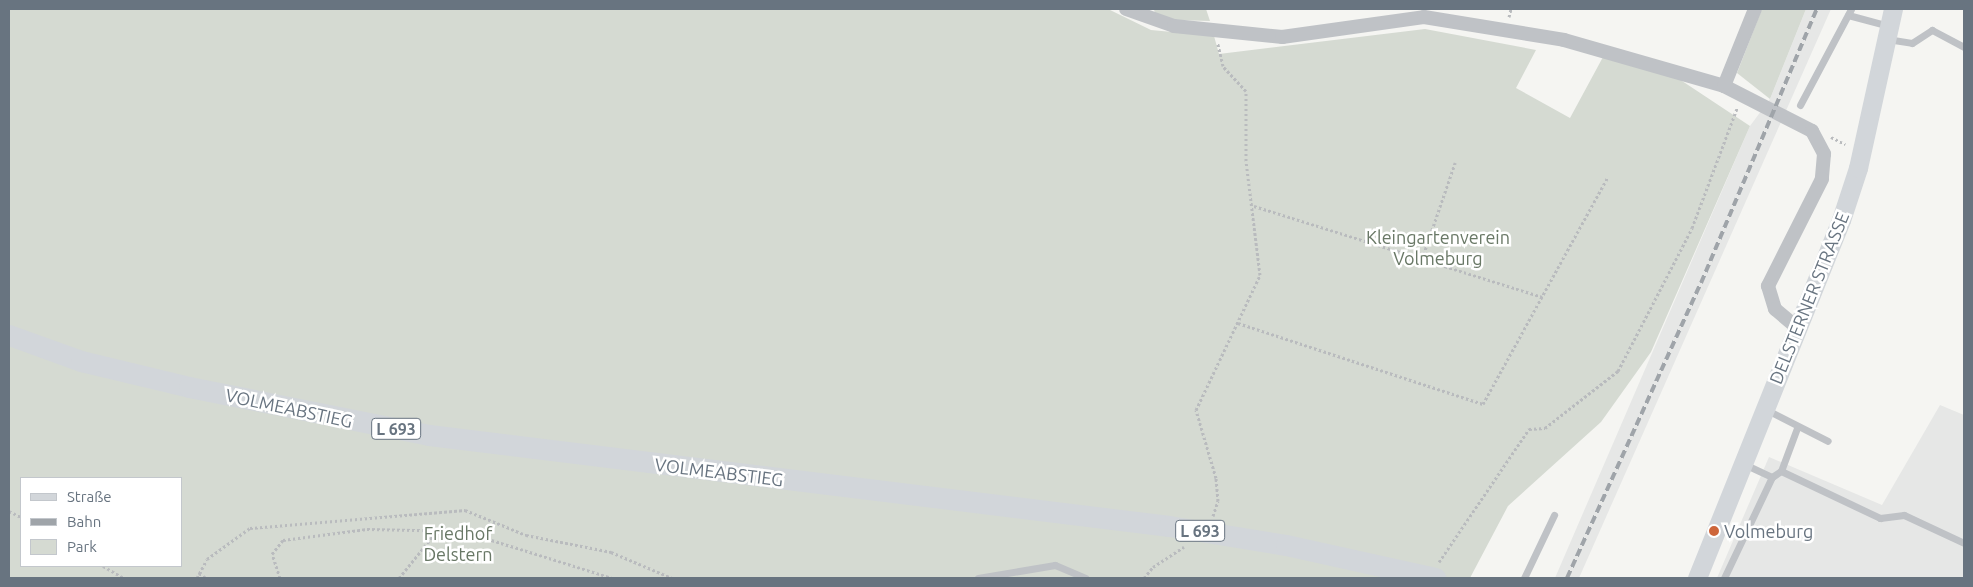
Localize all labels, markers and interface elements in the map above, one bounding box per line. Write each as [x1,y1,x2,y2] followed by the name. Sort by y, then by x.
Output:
[1765,209,1853,387] street label: DELSTERNER STRASSE
[1366,227,1510,270] park label: Kleingartenverein Volmeburg
[224,384,354,432] street label: VOLMEABSTIEG
[371,416,421,442] road number: L 693
[654,453,784,491] street label: VOLMEABSTIEG
[20,477,182,567] legend
[67,488,111,505] text: Straße
[67,513,101,530] text: Bahn
[1175,518,1225,544] road number: L 693
[1724,520,1813,542] place label: Volmeburg
[423,523,493,566] park label: Friedhof Delstern
[1708,525,1720,537] marker: Volmeburg
[67,538,97,555] text: Park

